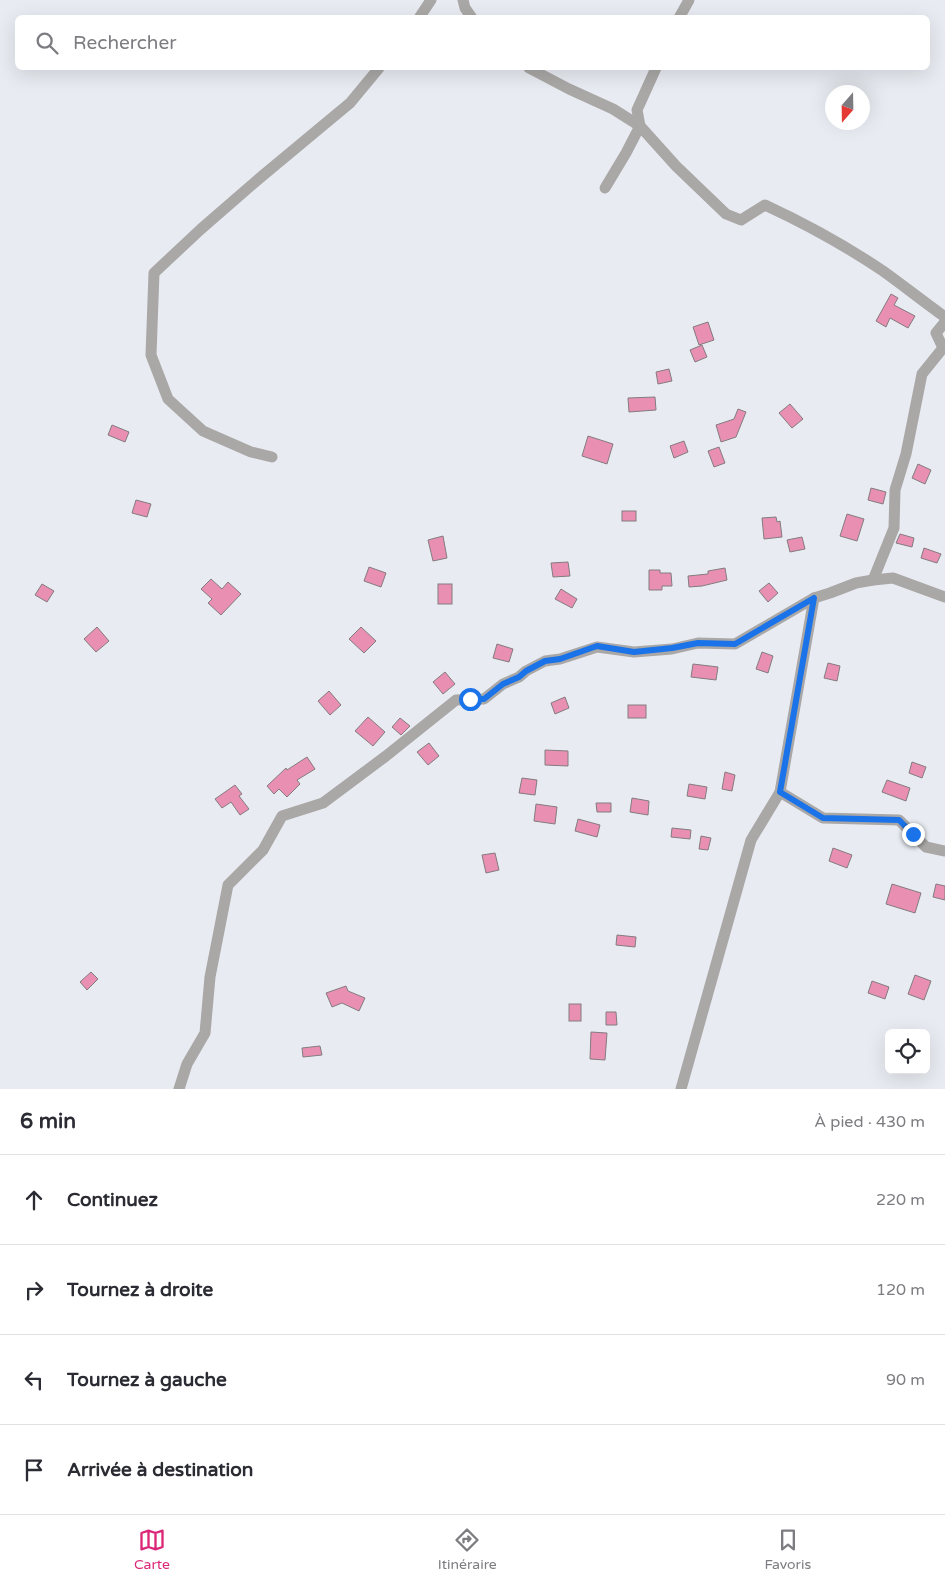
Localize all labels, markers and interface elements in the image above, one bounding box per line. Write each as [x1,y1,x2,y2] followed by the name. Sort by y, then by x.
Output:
[15,15,930,70] search box
[33,29,61,57] icon: search
[73,32,176,54] text: Rechercher
[825,85,870,130] north arrow
[459,688,482,711] route start
[902,823,925,846] route end
[885,1029,930,1074] map controls
[885,1029,930,1074] button: locate
[20,1109,76,1134] text: 6 min
[814,1112,925,1132] text: À pied · 430 m
[20,1186,48,1214] icon: ahead
[67,1189,158,1211] text: Continuez
[876,1190,925,1210] text: 220 m
[20,1276,48,1304] icon: right
[67,1279,213,1301] text: Tournez à droite
[876,1280,925,1300] text: 120 m
[20,1366,48,1394] icon: left
[67,1369,227,1391] text: Tournez à gauche
[886,1370,925,1390] text: 90 m
[20,1456,48,1484] icon: arrive
[67,1459,253,1481] text: Arrivée à destination
[134,1526,170,1573] tab: Carte
[438,1526,497,1573] tab: Itinéraire
[765,1526,811,1573] tab: Favoris

